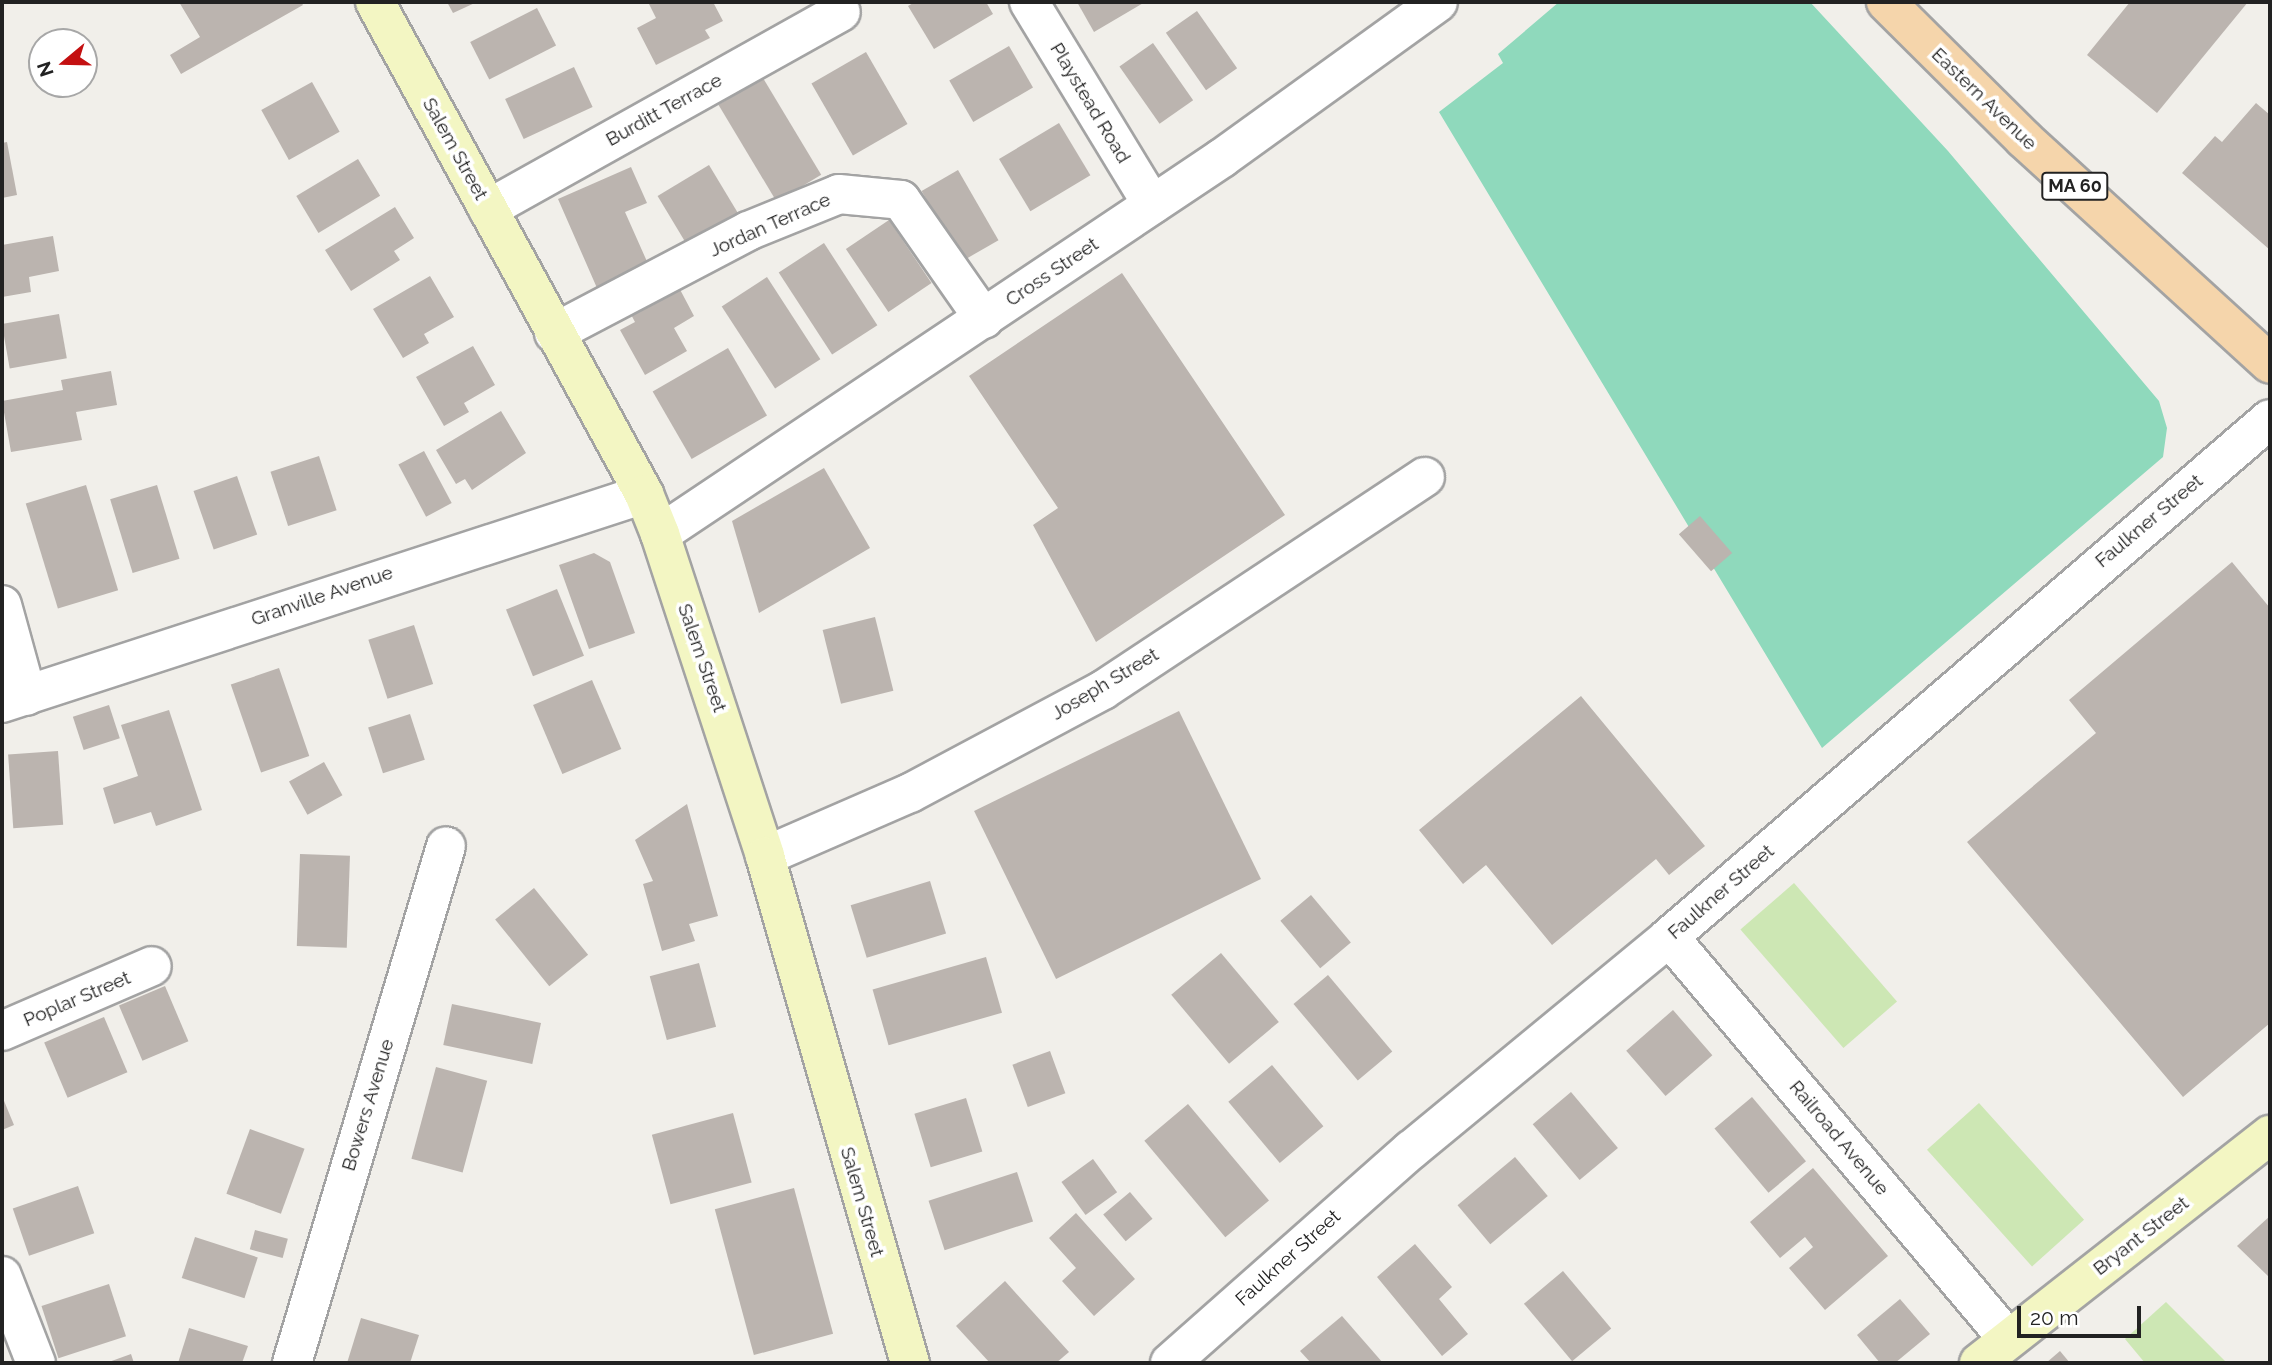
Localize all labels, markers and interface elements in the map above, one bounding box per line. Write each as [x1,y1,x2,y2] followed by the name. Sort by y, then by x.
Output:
[28,28,98,98] north arrow
[1045,39,1135,167] street label: Playstead Road
[1927,43,2041,155] street label: Eastern Avenue
[32,59,58,80] text: N
[602,69,726,151] street label: Burditt Terrace
[418,94,492,204] street label: Salem Street
[2040,172,2110,201] road number: MA 60
[706,188,834,262] street label: Jordan Terrace
[1001,233,1103,311] street label: Cross Street
[2091,469,2207,573] street label: Faulkner Street
[248,561,396,631] street label: Granville Avenue
[673,601,731,715] street label: Salem Street
[1047,643,1163,725] street label: Joseph Street
[1663,840,1779,944] street label: Faulkner Street
[20,966,134,1032] street label: Poplar Street
[337,1036,399,1174] street label: Bowers Avenue
[1784,1076,1894,1200] street label: Railroad Avenue
[835,1144,889,1260] street label: Salem Street
[2089,1192,2193,1280] street label: Bryant Street
[1231,1205,1345,1311] street label: Faulkner Street
[2020,1292,2144,1336] scale bar
[2030,1305,2078,1330] text: 20 m

